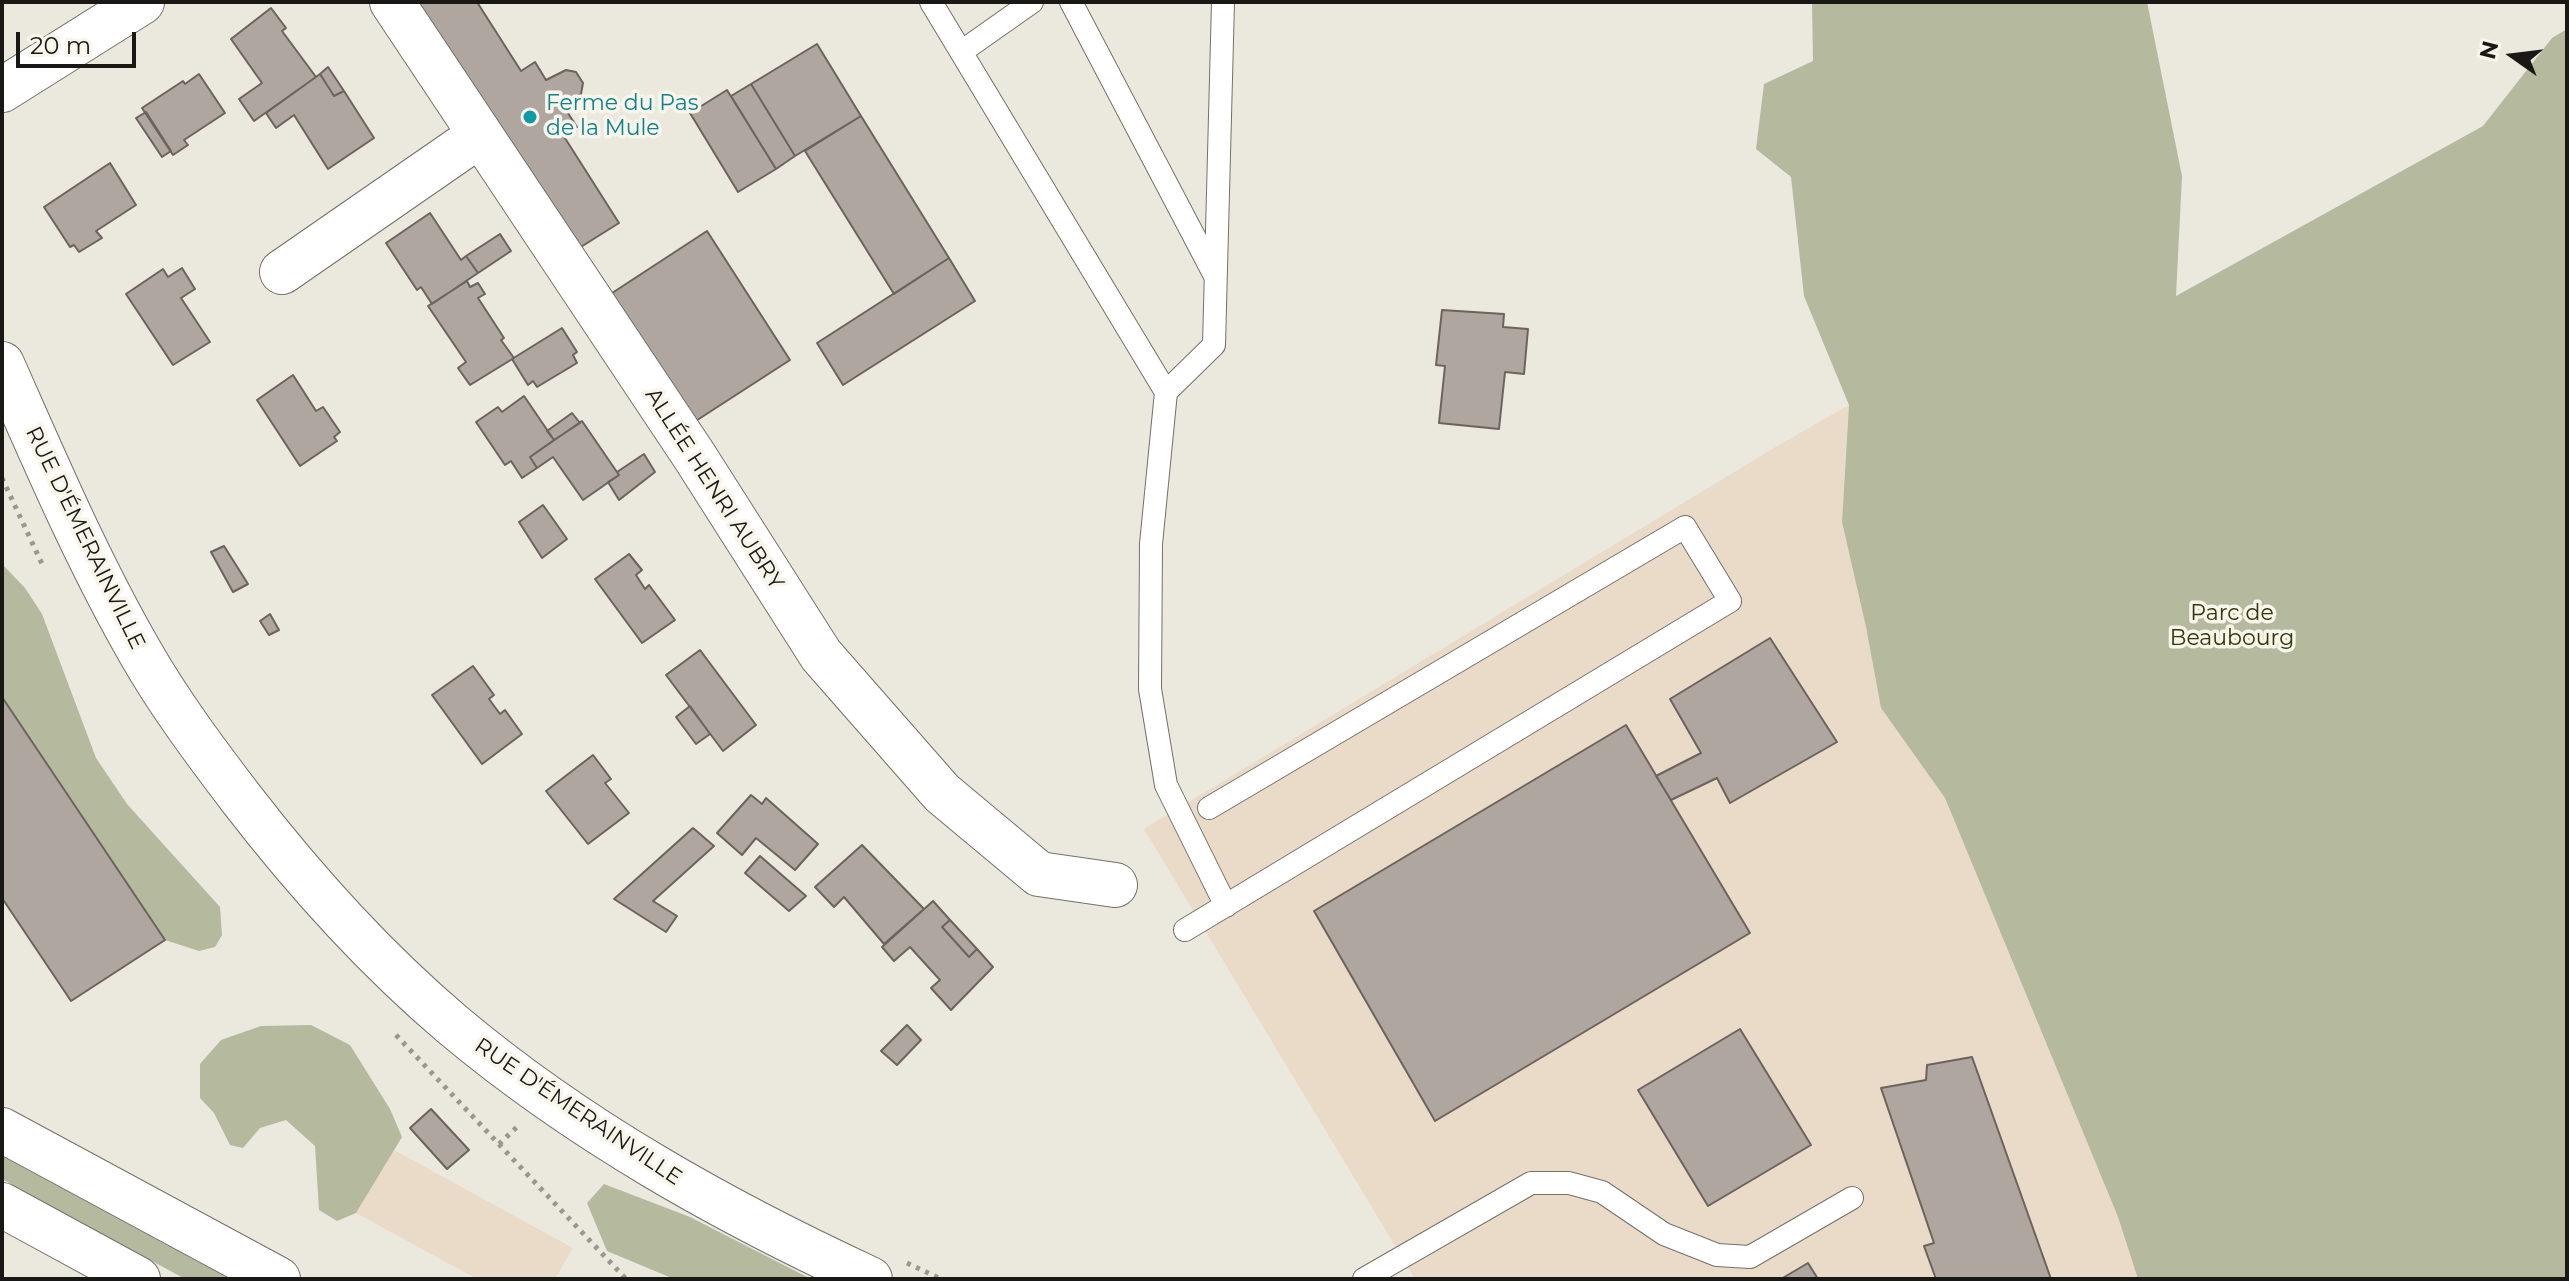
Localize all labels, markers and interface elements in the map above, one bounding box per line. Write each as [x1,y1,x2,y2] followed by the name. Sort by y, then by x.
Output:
[20,16,140,66] scale bar
[2473,16,2553,96] north arrow
[30,31,91,60] text: 20 m
[2474,38,2504,62] text: N
[546,91,699,142] place label: Ferme du Pas de la Mule
[521,108,539,126] marker: Ferme du Pas de la Mule
[639,383,789,595] street label: ALLÉE HENRI AUBRY
[20,422,150,654] street label: RUE D'ÉMERAINVILLE
[2170,601,2294,652] park label: Parc de Beaubourg
[469,1033,687,1191] street label: RUE D'ÉMERAINVILLE

